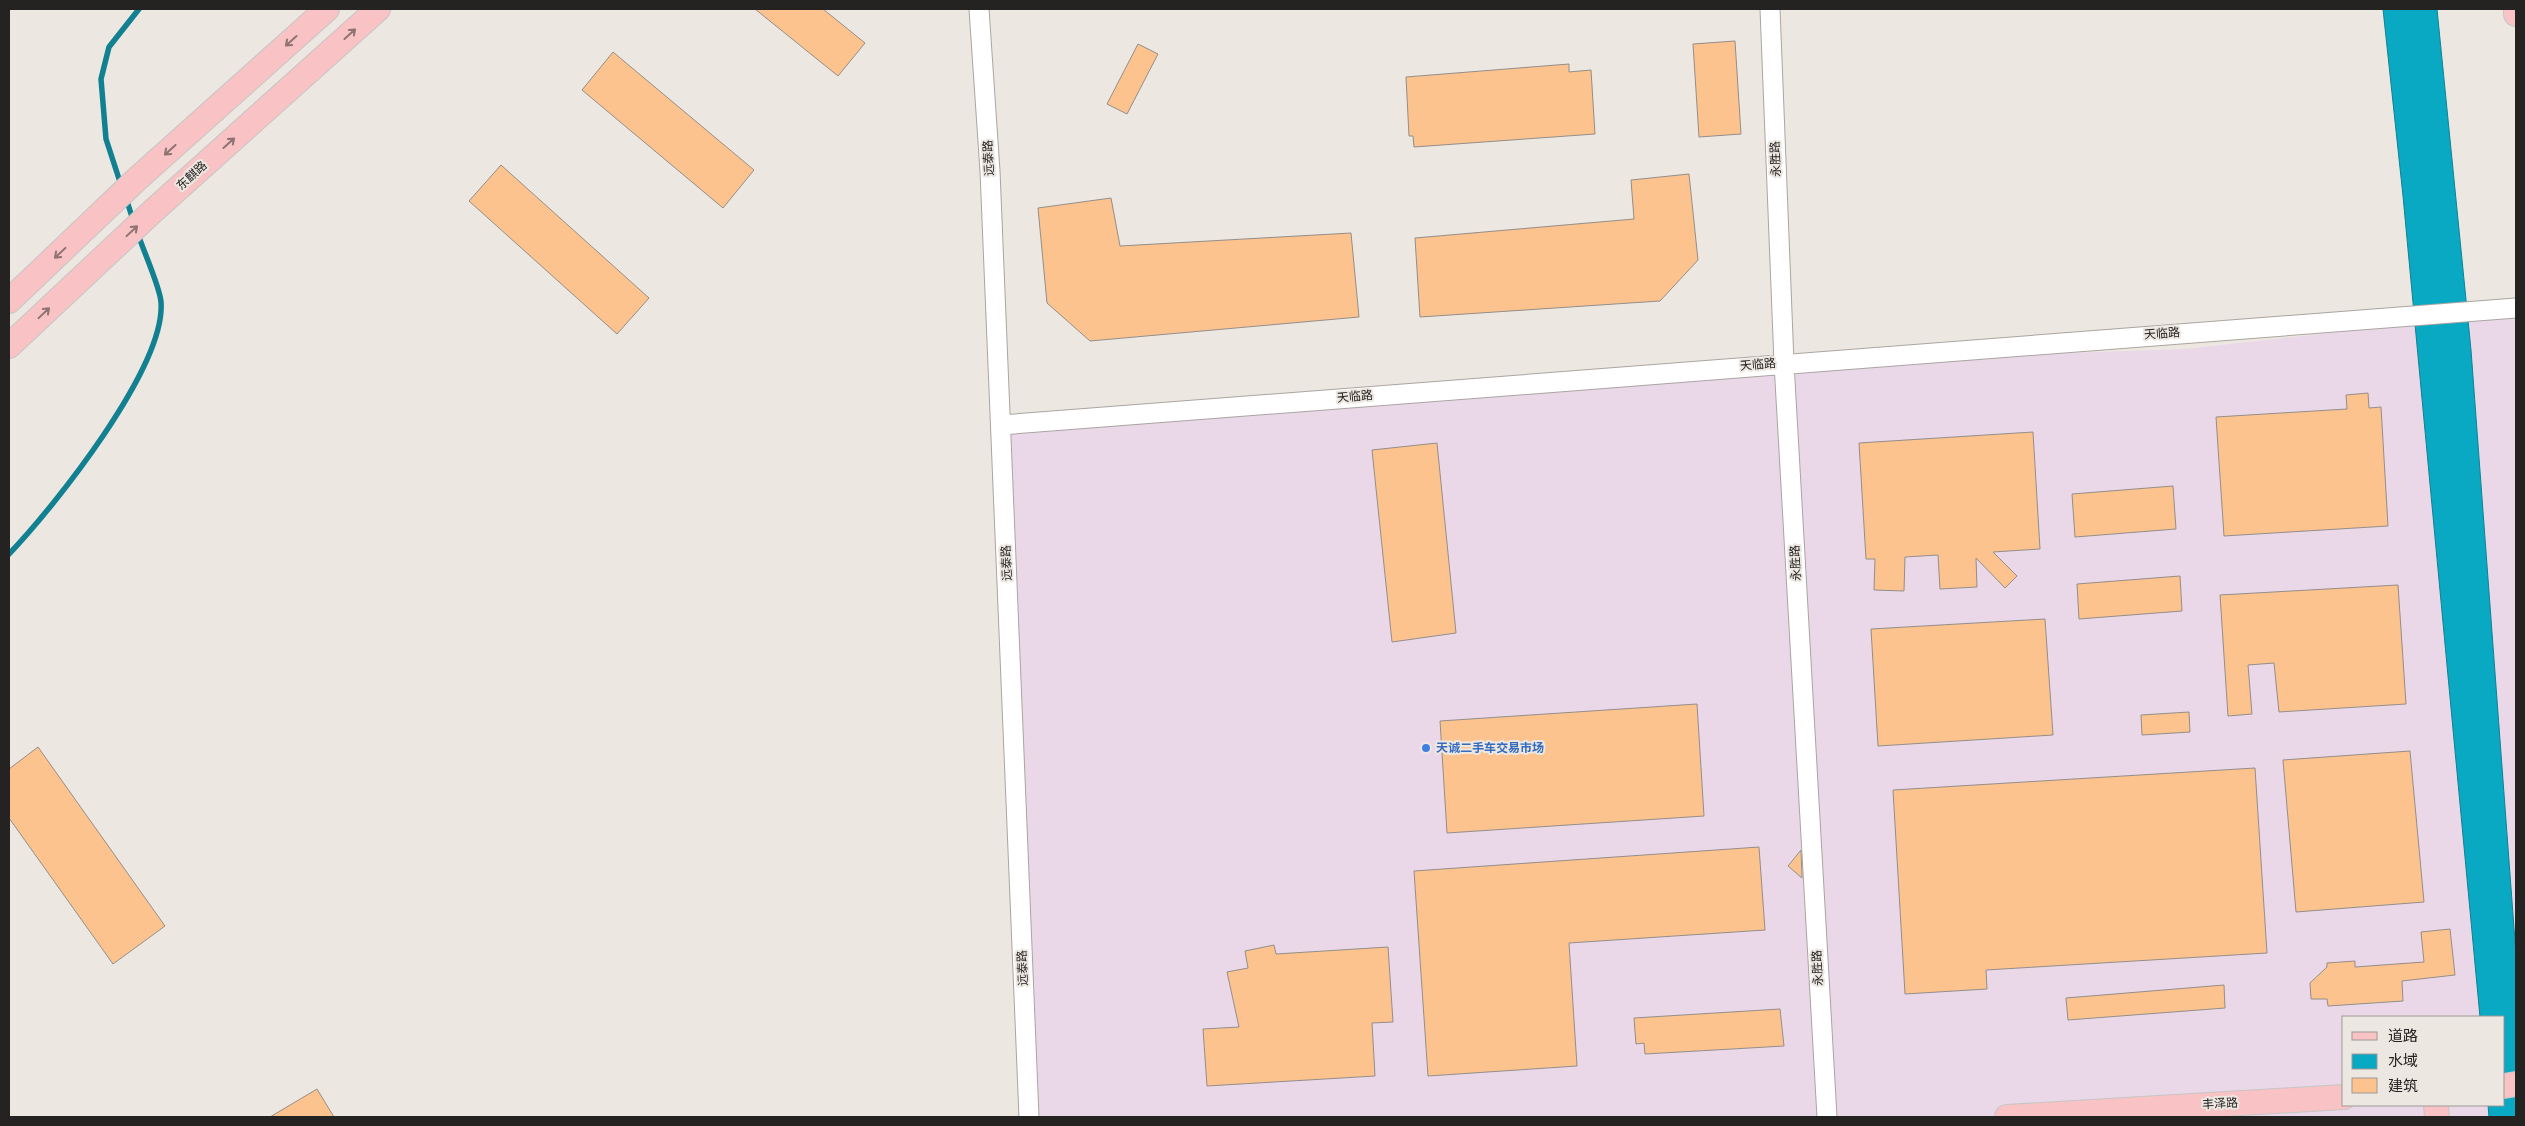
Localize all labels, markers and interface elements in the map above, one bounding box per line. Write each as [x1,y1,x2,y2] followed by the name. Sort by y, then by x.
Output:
[343,28,356,40] one-way arrow
[284,36,297,47] one-way arrow
[222,137,235,149] one-way arrow
[980,140,998,176] street label: 远泰路
[1767,141,1785,177] street label: 永胜路
[163,144,176,156] one-way arrow
[173,158,211,194] street label: 东麒路
[126,225,139,237] one-way arrow
[54,247,67,259] one-way arrow
[38,307,51,319] one-way arrow
[2143,324,2181,344] street label: 天临路
[1739,355,1777,375] street label: 天临路
[1336,387,1374,407] street label: 天临路
[998,545,1016,581] street label: 远泰路
[1787,545,1805,581] street label: 永胜路
[1436,740,1544,757] place label: 天诚二手车交易市场
[1420,742,1432,754] marker: 天诚二手车交易市场
[1014,950,1032,986] street label: 远泰路
[1809,950,1827,986] street label: 永胜路
[2342,1016,2505,1106] legend
[2388,1026,2418,1047] text: 道路
[2388,1051,2418,1072] text: 水域
[2388,1076,2418,1097] text: 建筑
[2202,1095,2238,1113] street label: 丰泽路

